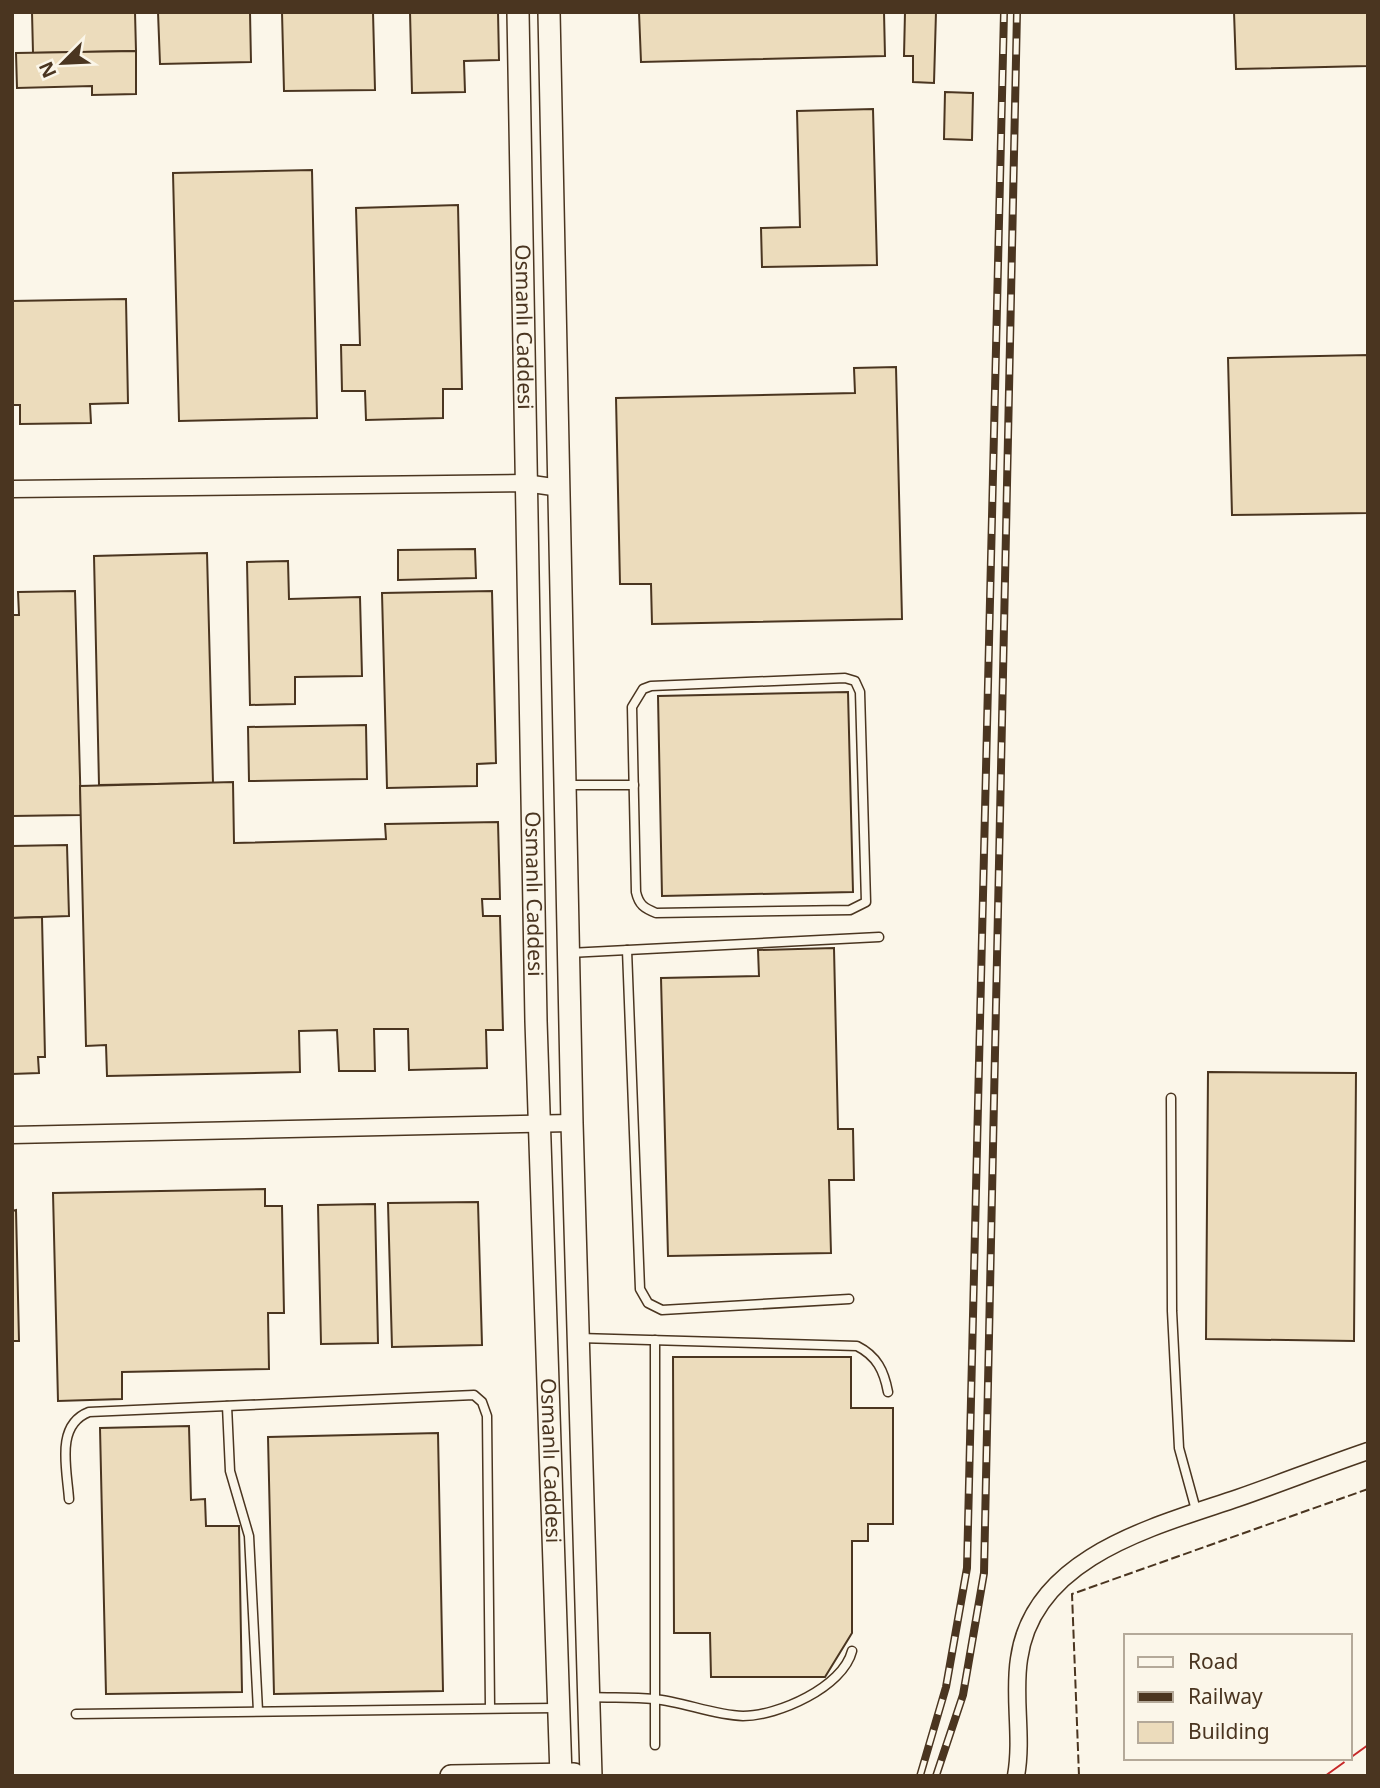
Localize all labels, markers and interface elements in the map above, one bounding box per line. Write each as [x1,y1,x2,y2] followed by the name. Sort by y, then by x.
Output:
[28,28,98,98] north arrow
[32,58,62,82] text: N
[509,244,540,410] street label: Osmanlı Caddesi
[519,811,550,977] street label: Osmanlı Caddesi
[535,1377,568,1544] street label: Osmanlı Caddesi
[1124,1634,1352,1760] legend
[1188,1647,1238,1675] text: Road
[1188,1682,1263,1710] text: Railway
[1188,1717,1270,1745] text: Building

